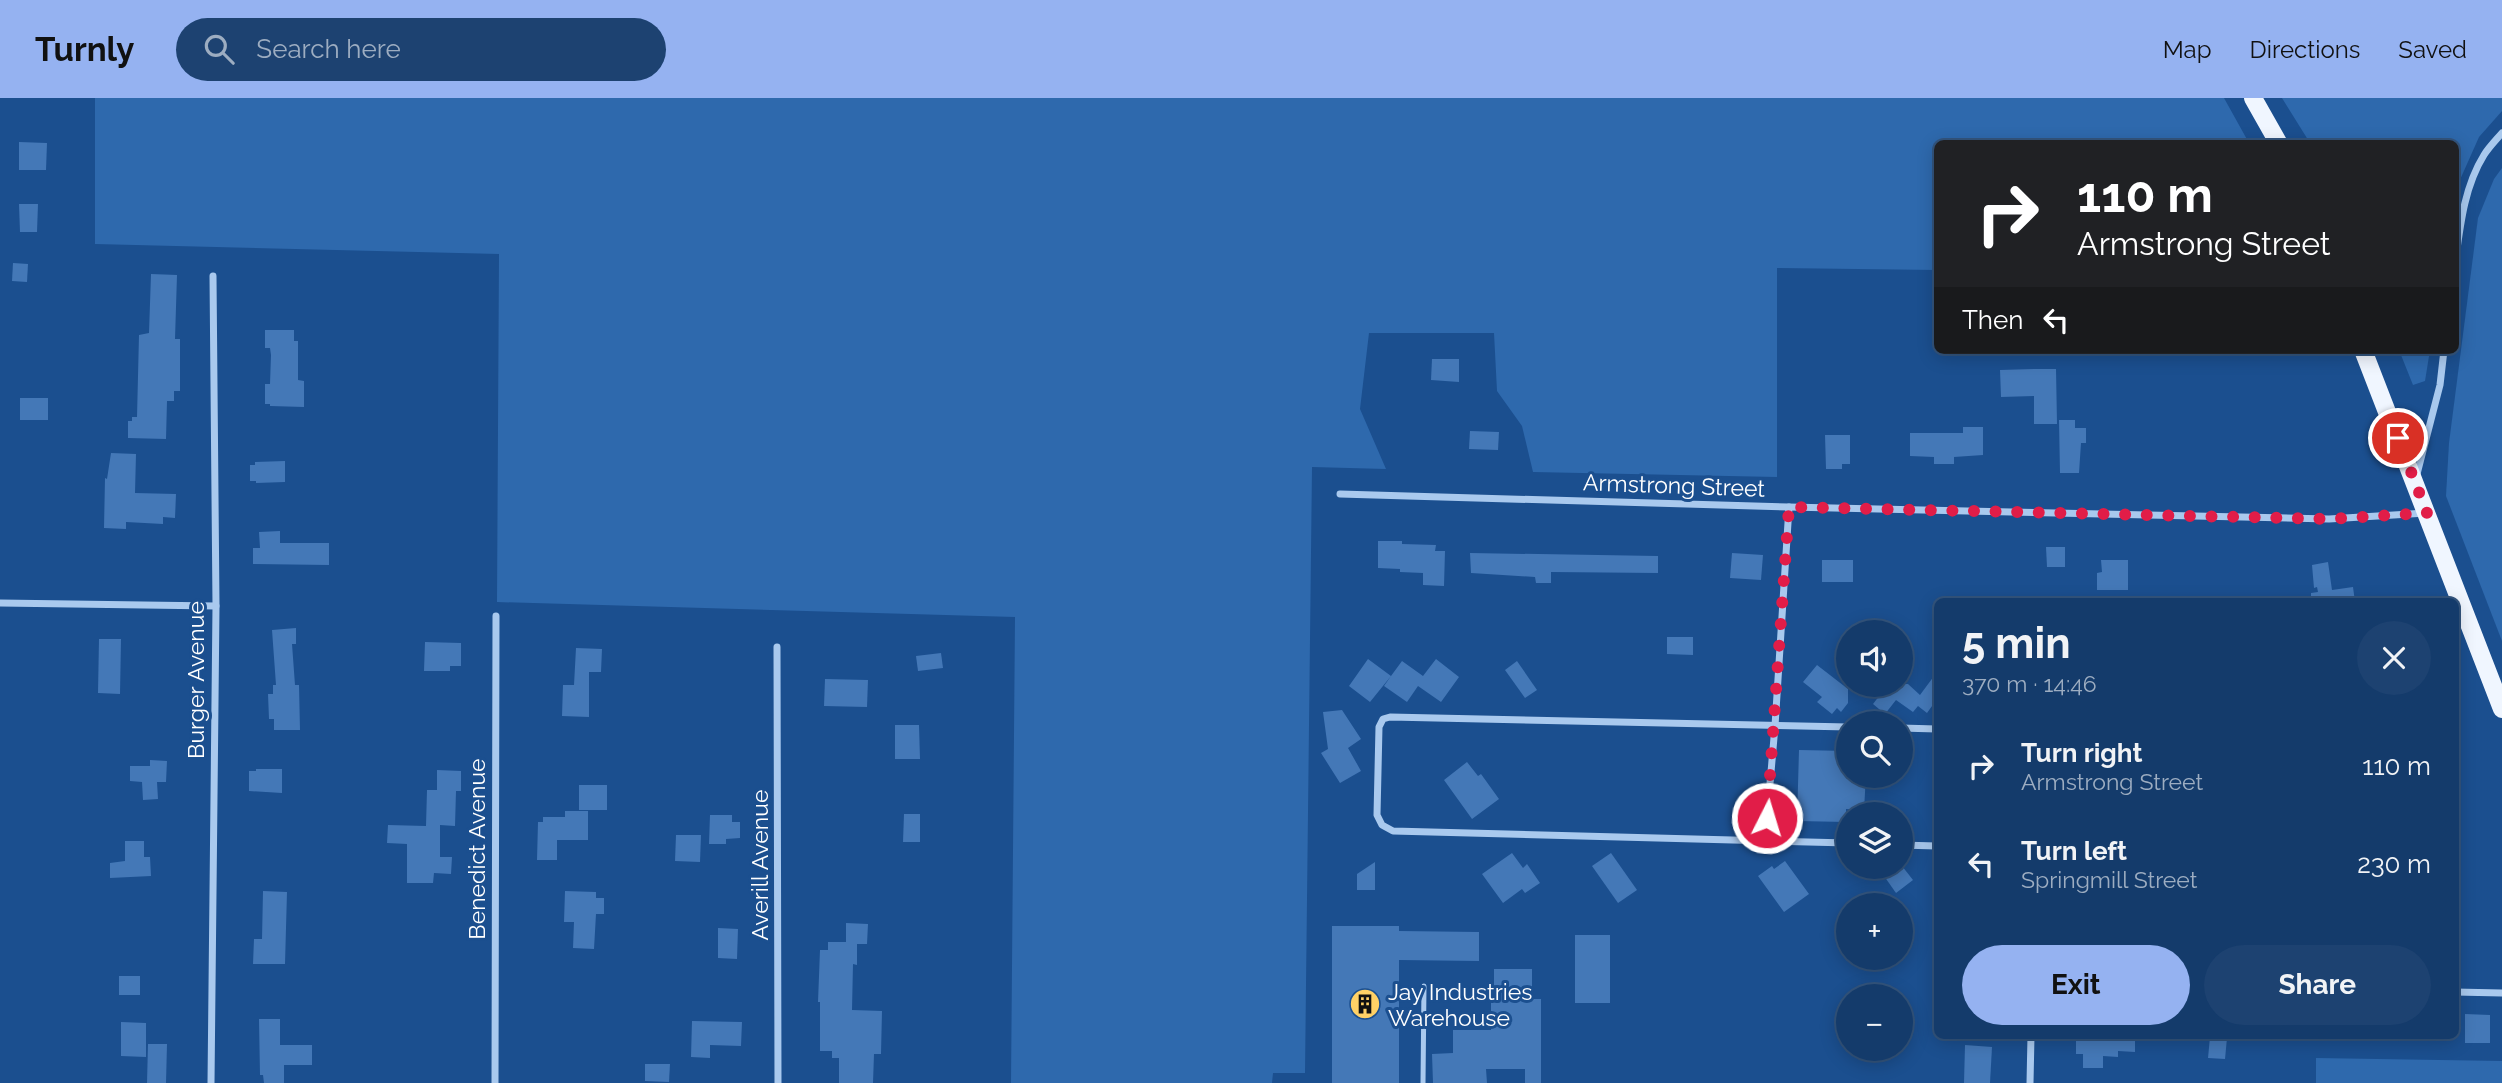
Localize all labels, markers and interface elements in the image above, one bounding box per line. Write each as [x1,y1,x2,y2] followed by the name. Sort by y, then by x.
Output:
[176,18,666,81] search box
[35,30,134,69] text: Turnly
[200,30,238,68] icon: search
[256,34,401,64] text: Search here
[2163,35,2212,64] text: Map
[2250,35,2360,64] text: Directions
[2398,35,2467,64] text: Saved
[2077,166,2213,223] text: 110 m
[1962,168,2053,259] icon: right
[2077,225,2331,262] text: Armstrong Street
[2037,301,2075,339] icon: left
[1962,305,2023,335] text: Then
[2368,408,2428,468] pin
[2379,419,2417,457] icon: arrive
[1582,468,1766,502] street label: Armstrong Street
[182,601,209,759] street label: Burger Avenue
[1962,619,2071,668] text: 5 min
[1836,620,1913,1061] map controls
[1836,620,1913,697] button: sound
[2357,621,2431,695] button: close
[1962,670,2097,697] text: 370 m · 14:46
[1836,711,1913,788] button: search
[2021,738,2142,768] text: Turn right
[1962,747,2000,785] icon: right
[2362,751,2431,781] text: 110 m
[463,758,490,940] street label: Benedict Avenue
[2021,768,2203,795] text: Armstrong Street
[1730,781,1804,855] position arrow
[746,790,773,940] street label: Averill Avenue
[1836,802,1913,879] button: layers
[2021,836,2127,866] text: Turn left
[1962,845,2000,883] icon: left
[2357,849,2431,879] text: 230 m
[2021,866,2197,893] text: Springmill Street
[1836,893,1913,970] button: +
[1962,945,2190,1025] button: Exit
[2204,945,2431,1025] button: Share
[1388,978,1532,1031] place label: Jay Industries Warehouse
[1836,984,1913,1061] button: −
[1348,987,1382,1021] building icon: Jay Industries Warehouse

